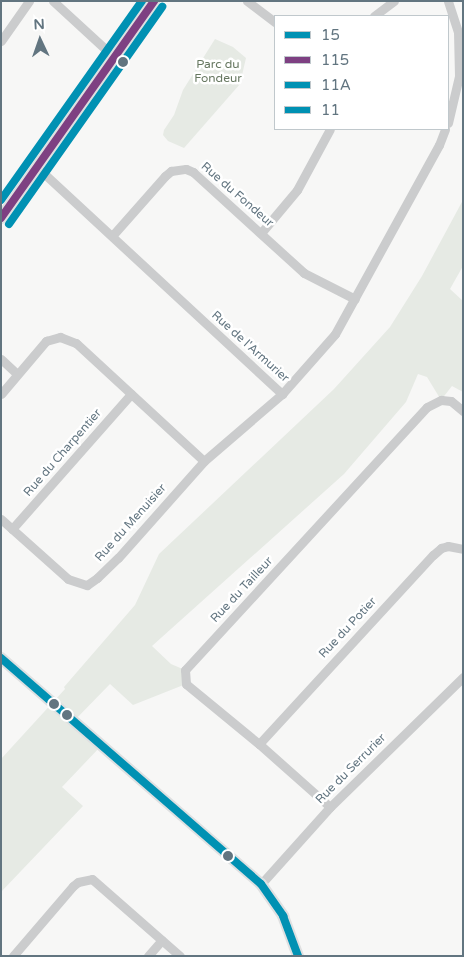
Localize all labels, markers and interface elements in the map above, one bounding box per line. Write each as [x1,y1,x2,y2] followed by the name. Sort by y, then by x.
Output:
[15,15,65,65] north arrow
[274,15,449,130] legend
[33,16,45,33] text: N
[321,26,340,44] text: 15
[321,51,349,69] text: 115
[118,57,128,67] unlabelled marker
[194,58,242,86] park label: Parc du Fondeur
[321,76,351,94] text: 11A
[321,101,340,119] text: 11
[198,160,276,230] street label: Rue du Fondeur
[208,308,292,386] street label: Rue de l'Armurier
[21,406,105,500] street label: Rue du Charpentier
[92,481,170,565] street label: Rue du Menuisier
[208,554,276,626] street label: Rue du Tailleur
[316,595,380,661] street label: Rue du Potier
[49,699,59,709] unlabelled marker
[62,710,72,720] unlabelled marker
[313,731,389,807] street label: Rue du Serrurier
[223,851,233,861] unlabelled marker

